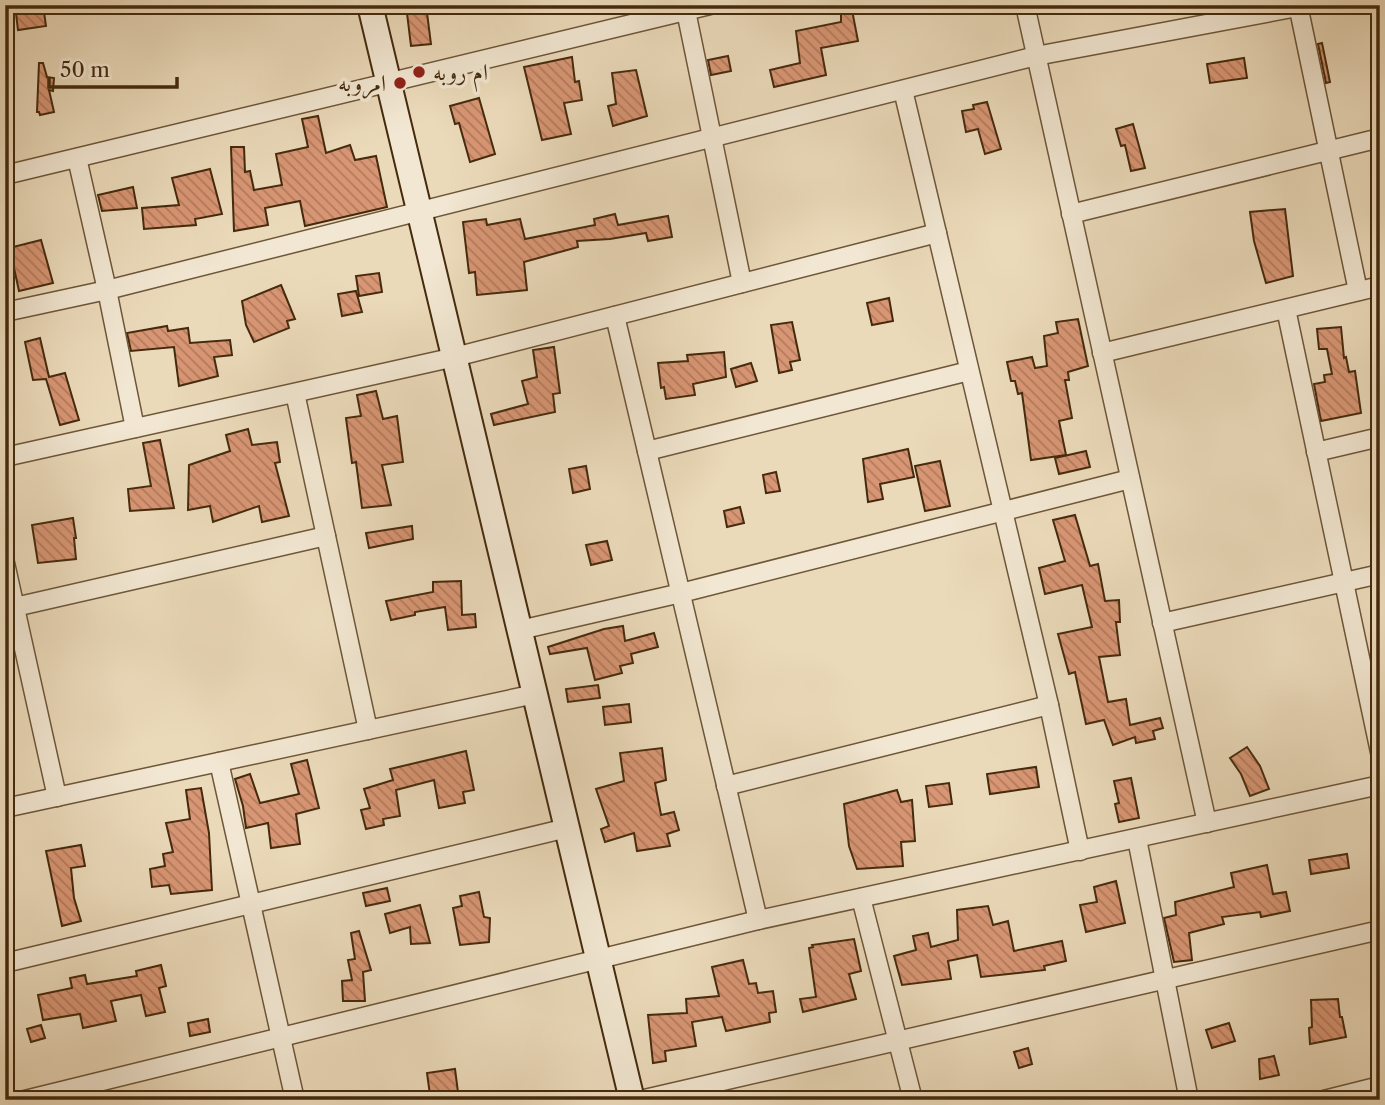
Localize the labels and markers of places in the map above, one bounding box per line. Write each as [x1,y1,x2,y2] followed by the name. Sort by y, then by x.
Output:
[433,58,488,92] place label: ام روبه
[411,64,427,80] marker: ام روبه
[338,69,386,99] place label: امروبه
[392,75,408,91] marker: امروبه

